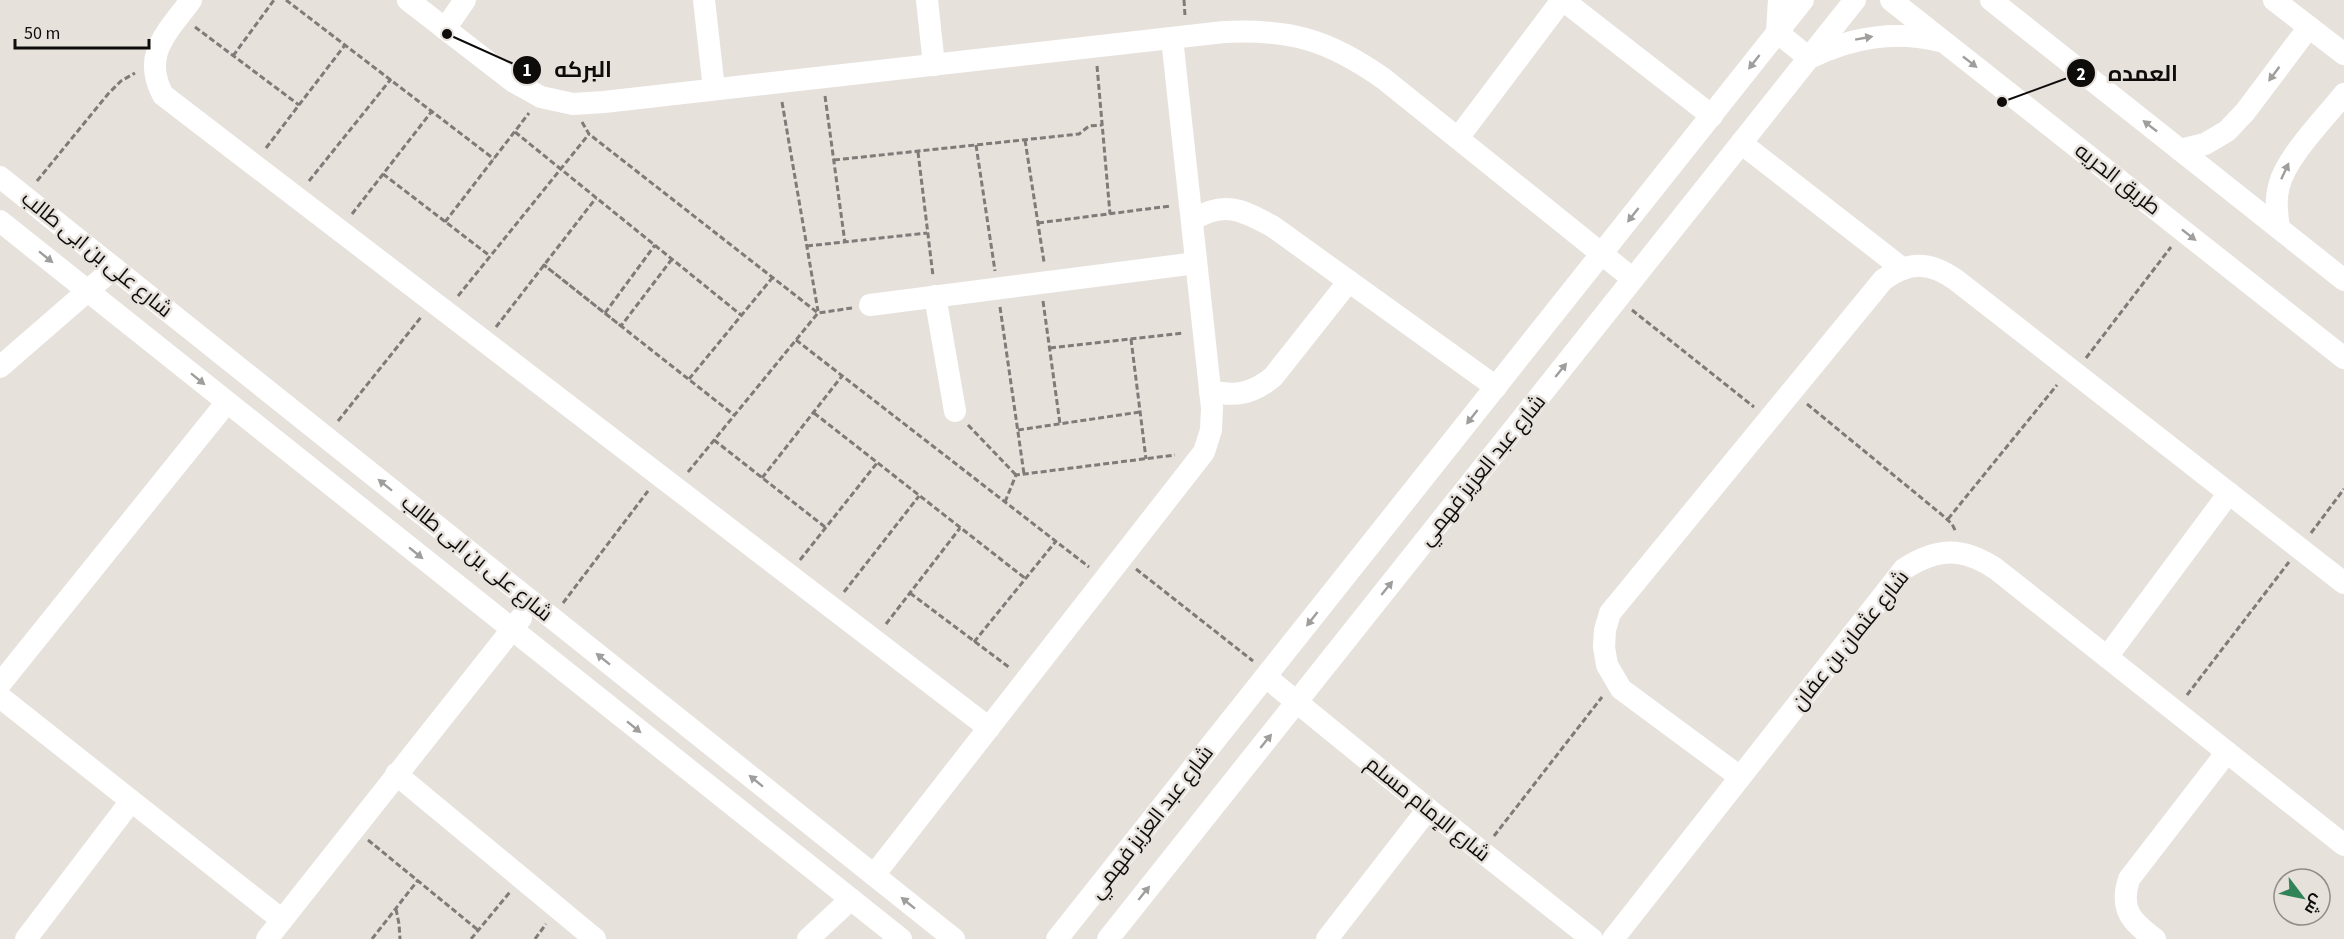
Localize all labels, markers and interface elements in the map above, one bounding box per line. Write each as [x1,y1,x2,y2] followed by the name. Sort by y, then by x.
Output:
[15,12,148,50] scale bar
[24,21,60,46] text: 50 m
[1855,33,1874,42] one-way arrow
[512,50,624,90] callout: البركه
[2066,53,2190,93] callout: العمده
[554,54,612,86] text: البركه
[1747,54,1760,70] one-way arrow
[1962,56,1978,69] one-way arrow
[522,58,532,83] text: 1
[2108,58,2178,90] text: العمده
[2076,62,2086,87] text: 2
[2268,65,2280,81] one-way arrow
[2142,120,2158,133] one-way arrow
[2069,136,2167,222] street label: طريق الحريه
[2281,163,2290,180] one-way arrow
[15,184,179,324] street label: شارع على بن ابى طالب
[1626,207,1639,223] one-way arrow
[2181,229,2197,242] one-way arrow
[38,251,54,264] one-way arrow
[1554,362,1567,378] one-way arrow
[190,372,206,385] one-way arrow
[1411,388,1553,553] street label: شارع عبد العزيز فهمي
[1466,409,1479,425] one-way arrow
[378,479,393,491] one-way arrow
[395,488,559,628] street label: شارع على بن ابى طالب
[409,546,424,558] one-way arrow
[1784,564,1916,716] street label: شارع عثمان بن عفان
[1381,580,1394,596] one-way arrow
[1306,612,1318,627] one-way arrow
[596,654,611,666] one-way arrow
[627,720,642,732] one-way arrow
[1259,733,1271,748] one-way arrow
[1082,739,1221,906] street label: شارع عبد العزيز فهمي
[1359,749,1497,869] street label: شارع الإمام مسلم
[748,775,763,787] one-way arrow
[2272,867,2332,927] north arrow
[1138,885,1151,901] one-way arrow
[2299,890,2329,919] text: ش
[900,896,916,909] one-way arrow

